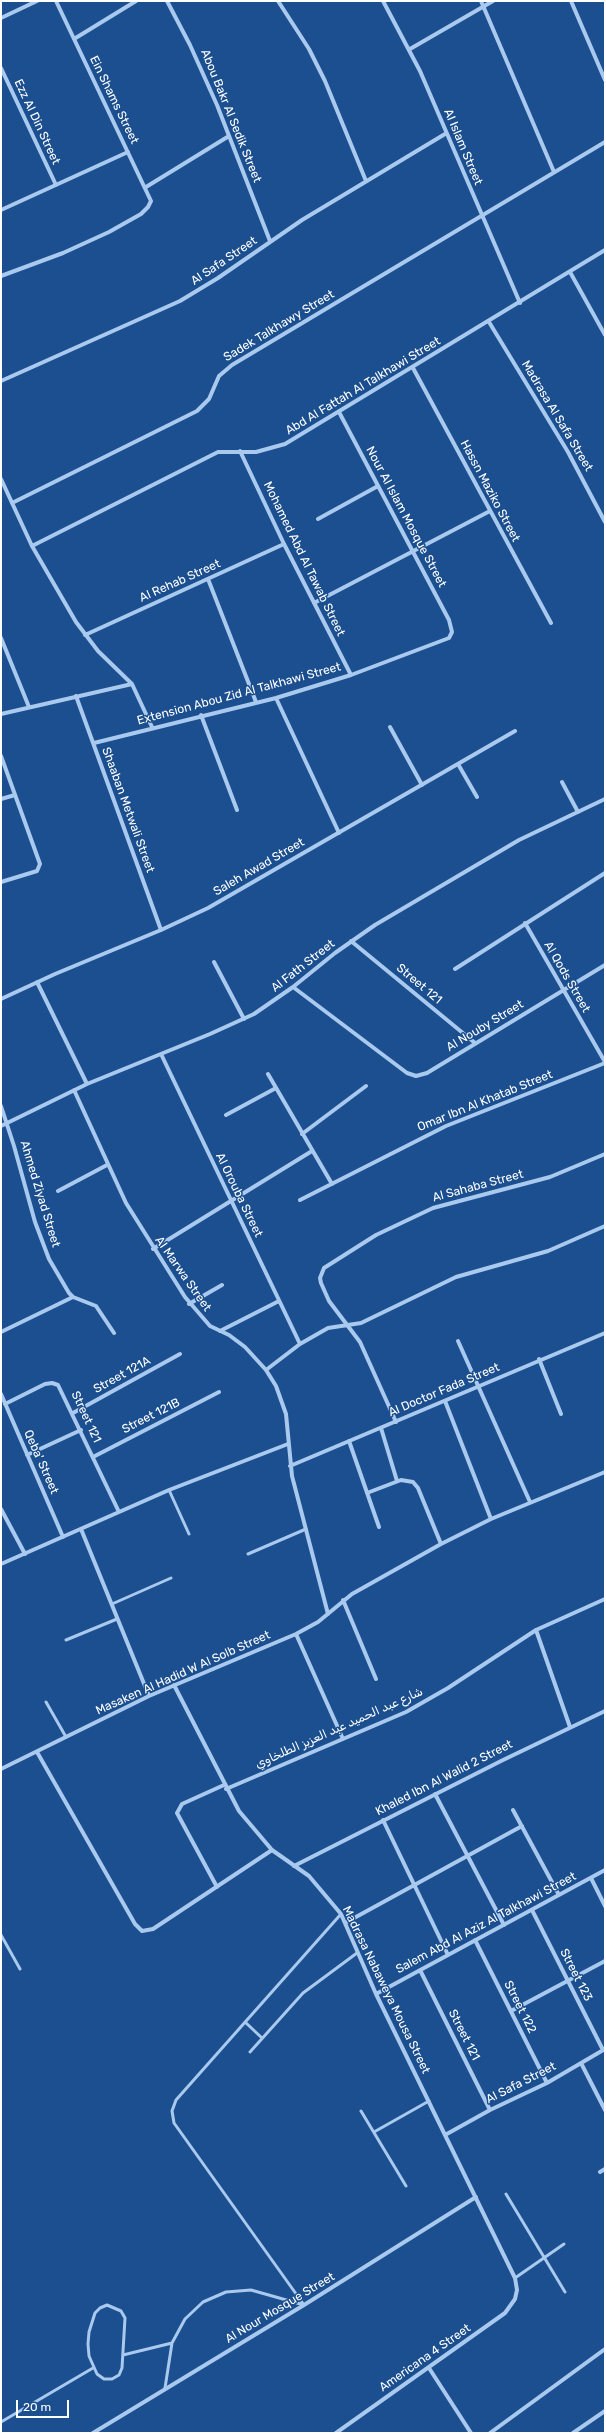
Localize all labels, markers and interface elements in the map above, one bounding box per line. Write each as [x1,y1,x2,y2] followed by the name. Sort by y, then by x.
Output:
[198,47,264,185] street label: Abou Bakr Al Sedik Street
[86,54,142,146] street label: Ein Shams Street
[11,77,63,167] street label: Ezz Al Din Street
[441,107,485,187] street label: Al Islam Street
[188,234,260,288] street label: Al Safa Street
[221,287,337,365] street label: Sadek Talkhawy Street
[283,334,443,438] street label: Abd Al Fattah Al Talkhawi Street
[518,358,596,474] street label: Madrasa Al Safa Street
[457,438,523,544] street label: Hassn Maziko Street
[363,444,449,590] street label: Nour Al Islam Mosque Street
[260,479,348,639] street label: Mohamed Abd Al Tawab Street
[137,557,223,605] street label: Al Rehab Street
[135,660,343,728] street label: Extension Abou Zid Al Talkhawi Street
[99,745,157,875] street label: Shaaban Metwali Street
[211,835,307,899] street label: Saleh Awad Street
[268,937,338,995] street label: Al Fath Street
[541,939,593,1015] street label: Al Qods Street
[393,961,445,1007] street label: Street 121
[444,997,526,1055] street label: Al Nouby Street
[415,1067,555,1135] street label: Omar Ibn Al Khatab Street
[17,1139,63,1249] street label: Ahmed Ziyad Street
[212,1151,266,1239] street label: Al Orouba Street
[431,1167,525,1205] street label: Al Sahaba Street
[152,1234,214,1314] street label: Al Marwa Street
[91,1353,153,1397] street label: Street 121A
[386,1360,502,1420] street label: Al Doctor Fada Street
[68,1389,104,1445] street label: Street 121
[120,1395,182,1437] street label: Street 121B
[20,1428,62,1496] street label: Qeba' Street
[94,1628,272,1718] street label: Masaken Al Hadid W Al Solb Street
[253,1684,425,1772] street label: شارع عبد الحميد عبد العزيز الطلخاوي
[373,1737,515,1819] street label: Khaled Ibn Al Walid 2 Street
[393,1869,579,1977] street label: Salem Abd Al Aziz Al Talkhawi Street
[339,1904,433,2076] street label: Madrasa Nabaweya Mousa Street
[557,1946,595,2004] street label: Street 123
[501,1978,539,2036] street label: Street 122
[445,2007,483,2063] street label: Street 121
[484,2059,558,2107] street label: Al Safa Street
[223,2270,337,2346] street label: Al Nour Mosque Street
[377,2321,473,2395] street label: Americana 4 Street
[18,2392,71,2418] scale bar
[23,2400,51,2414] text: 20 m

